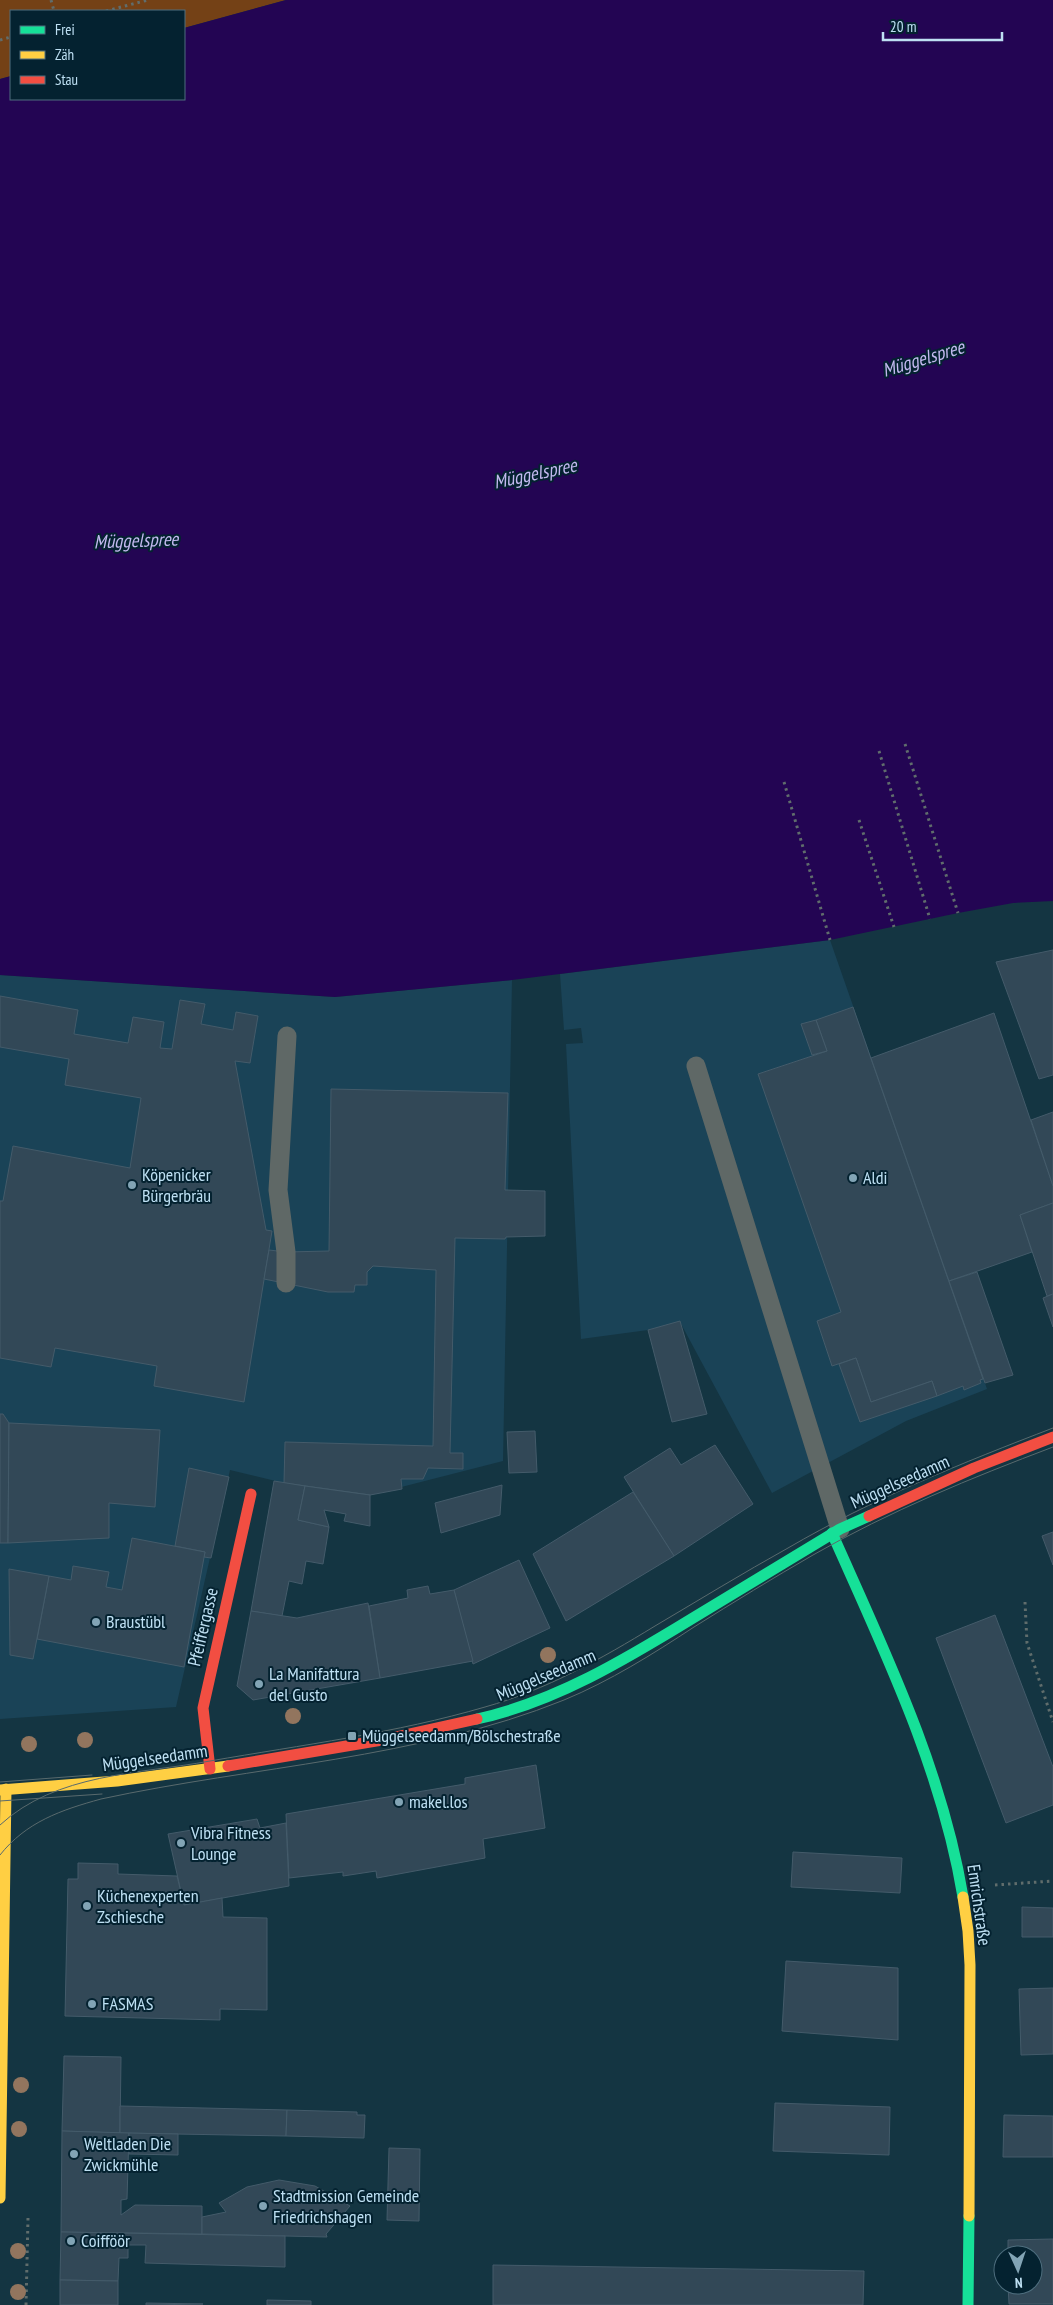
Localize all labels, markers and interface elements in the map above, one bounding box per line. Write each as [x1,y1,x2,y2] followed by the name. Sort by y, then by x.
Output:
[10,10,185,100] legend
[883,10,1002,42] scale bar
[890,17,916,36] text: 20 m
[55,20,75,39] text: Frei
[55,45,74,64] text: Zäh
[55,70,78,89] text: Stau
[879,334,968,382] water label: Müggelspree
[491,452,580,494] water label: Müggelspree
[93,526,180,553] water label: Müggelspree
[142,1163,211,1207] place label: Köpenicker Bürgerbräu
[863,1166,887,1189] place label: Aldi
[847,1172,859,1184] marker: Aldi
[126,1179,138,1191] marker: Köpenicker Bürgerbräu
[847,1450,953,1514] street label: Müggelseedamm
[182,1585,223,1668] street label: Pfeiffergasse
[106,1610,166,1633] place label: Braustübl
[90,1616,102,1628] marker: Braustübl
[493,1643,599,1706] street label: Müggelseedamm
[269,1662,359,1706] place label: La Manifattura del Gusto
[253,1678,265,1690] marker: La Manifattura del Gusto
[362,1724,561,1747] place label: Müggelseedamm/Bölschestraße
[346,1730,358,1742] marker: Müggelseedamm/Bölschestraße
[101,1739,209,1776] street label: Müggelseedamm
[409,1790,468,1813] place label: makel.los
[393,1796,405,1808] marker: makel.los
[190,1821,271,1865] place label: Vibra Fitness Lounge
[175,1837,187,1849] marker: Vibra Fitness Lounge
[962,1863,997,1947] street label: Emrichstraße
[97,1884,199,1928] place label: Küchenexperten Zschiesche
[81,1900,93,1912] marker: Küchenexperten Zschiesche
[102,1992,154,2015] place label: FASMAS
[86,1998,98,2010] marker: FASMAS
[84,2132,171,2176] place label: Weltladen Die Zwickmühle
[68,2148,80,2160] marker: Weltladen Die Zwickmühle
[273,2184,419,2228] place label: Stadtmission Gemeinde Friedrichshagen
[257,2200,269,2212] marker: Stadtmission Gemeinde Friedrichshagen
[81,2229,130,2252] place label: Coifföör
[65,2235,77,2247] marker: Coifföör
[993,2245,1043,2295] north arrow
[1014,2274,1023,2292] text: N

